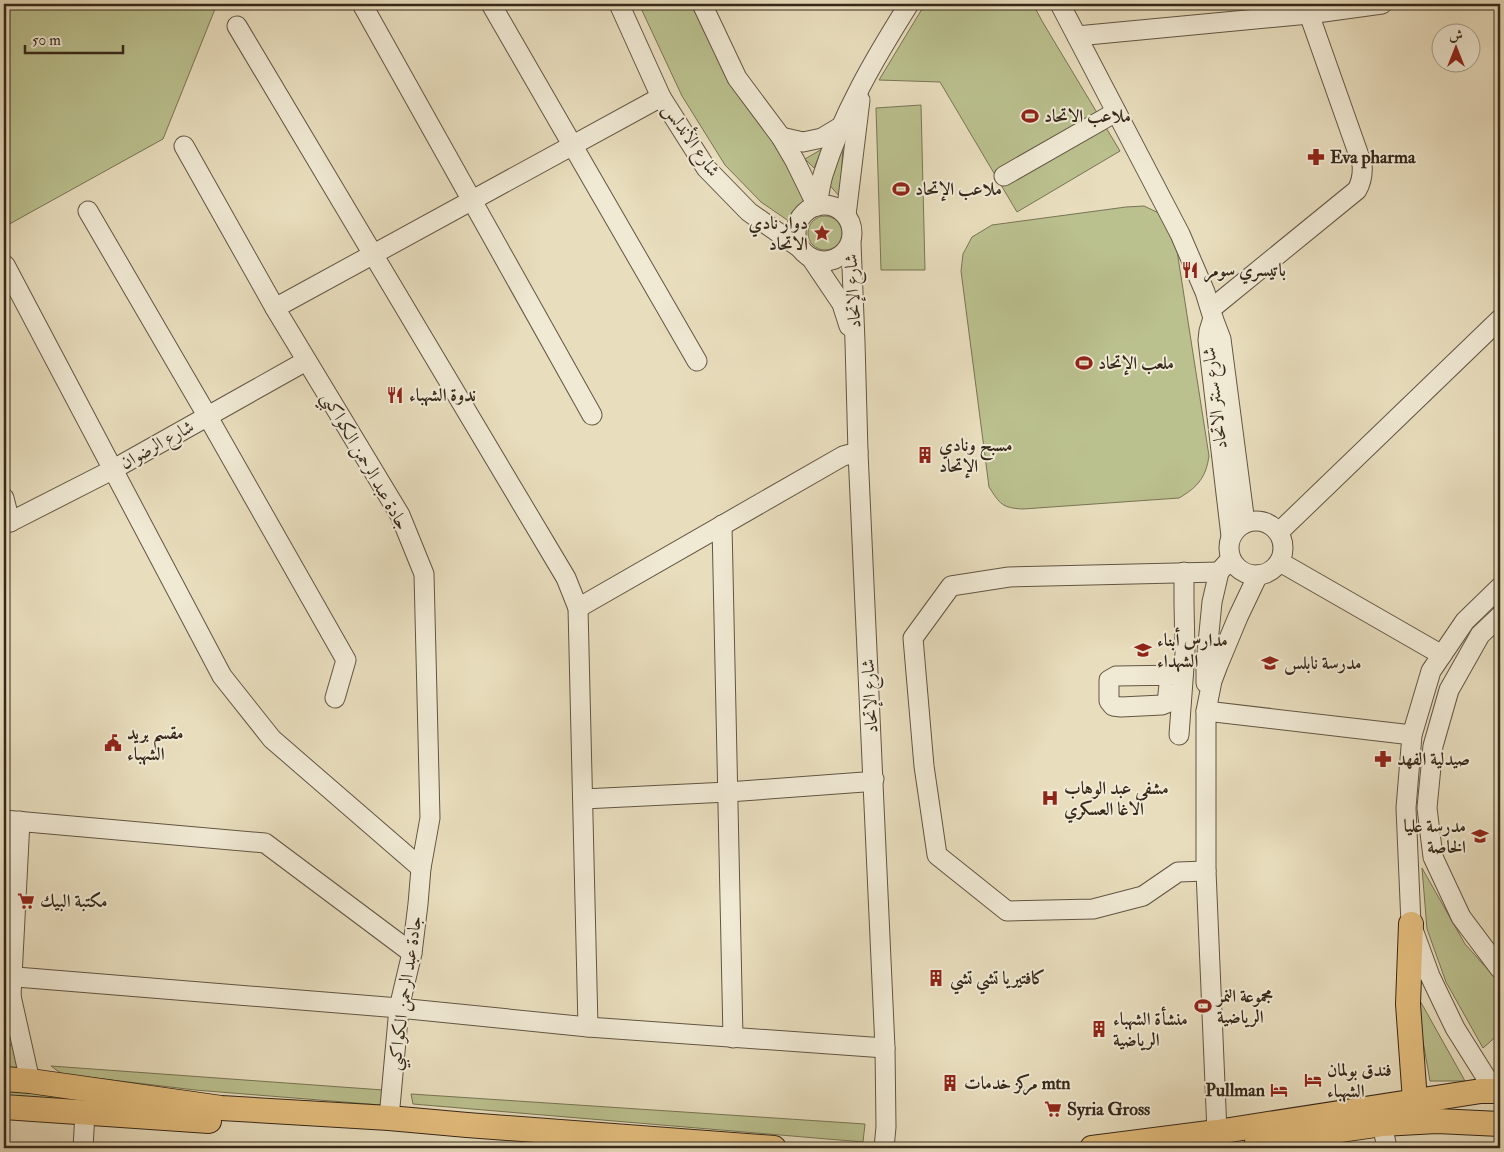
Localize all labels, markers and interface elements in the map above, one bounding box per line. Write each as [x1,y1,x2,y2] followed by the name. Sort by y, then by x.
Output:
[25,22,122,54] scale bar
[1432,22,1482,72] north arrow
[1449,27,1463,44] text: ش
[32,31,61,50] text: 50 m
[655,98,726,183] street label: شارع الأندلس
[1044,105,1131,128] place label: ملاعب الاتحاد
[1020,106,1040,126] sports icon: ملاعب الاتحاد
[1330,146,1416,169] place label: Eva pharma
[1306,147,1326,167] pharmacy icon: Eva pharma
[915,178,1002,202] place label: ملاعب الإتحاد
[891,179,911,199] sports icon: ملاعب الإتحاد
[748,212,808,256] place label: دوار نادي الاتحاد
[812,223,832,243] place icon: دوار نادي الاتحاد
[840,253,869,329] street label: شارع الإتحاد
[1204,259,1286,285] place label: باتيسري سومر
[1180,260,1200,280] restaurant icon: باتيسري سومر
[1197,345,1236,450] street label: شارع سنتر الاتحاد
[1098,352,1174,376] place label: ملعب الإتحاد
[1074,353,1094,373] sports icon: ملعب الإتحاد
[409,384,476,407] place label: ندوة الشهباء
[385,385,405,405] restaurant icon: ندوة الشهباء
[312,388,414,537] street label: جادة عبد الرحمن الكواكبي
[116,415,199,477] street label: شارع الرضوان
[939,434,1013,479] place label: مسبح ونادي الإتحاد
[915,445,935,465] building icon: مسبح ونادي الإتحاد
[1157,627,1228,673] place label: مدارس أبناء الشهداء
[1133,640,1153,660] school or university icon: مدارس أبناء الشهداء
[1284,652,1361,675] place label: مدرسة نابلس
[1260,653,1280,673] school or university icon: مدرسة نابلس
[857,658,886,734] street label: شارع الإتحاد
[127,722,184,766] place label: مقسم بريد الشهباء
[103,733,123,753] public building icon: مقسم بريد الشهباء
[1397,748,1470,771] place label: صيدلية الفهد
[1373,749,1393,769] pharmacy icon: صيدلية الفهد
[1064,777,1169,824] place label: مشفى عبد الوهاب الاغا العسكري
[1040,788,1060,808] hospital icon: مشفى عبد الوهاب الاغا العسكري
[1403,815,1466,859] place label: مدرسة عليا الخاصة
[1470,826,1490,846] school or university icon: مدرسة عليا الخاصة
[40,890,108,913] place label: مكتبة البيك
[16,891,36,911] supermarket icon: مكتبة البيك
[383,914,432,1072] street label: جادة عبد الرحمن الكواكبي
[950,967,1045,995] place label: كافتيريا تشي تشي
[926,968,946,988] building icon: كافتيريا تشي تشي
[1215,985,1273,1029] place label: مجموعة النمر الرياضية
[1193,996,1213,1016] sports icon: مجموعة النمر الرياضية
[1113,1006,1188,1052] place label: منشأة الشهباء الرياضية
[1089,1019,1109,1039] building icon: منشأة الشهباء الرياضية
[1327,1059,1392,1103] place label: فندق بولمان الشهباء
[1303,1070,1323,1090] hotel icon: فندق بولمان الشهباء
[964,1072,1071,1096] place label: مركز خدمات mtn
[940,1073,960,1093] building icon: مركز خدمات mtn
[1205,1079,1266,1102] place label: Pullman
[1269,1080,1289,1100] hotel icon: Pullman
[1067,1098,1150,1121] place label: Syria Gross
[1043,1099,1063,1119] supermarket icon: Syria Gross

